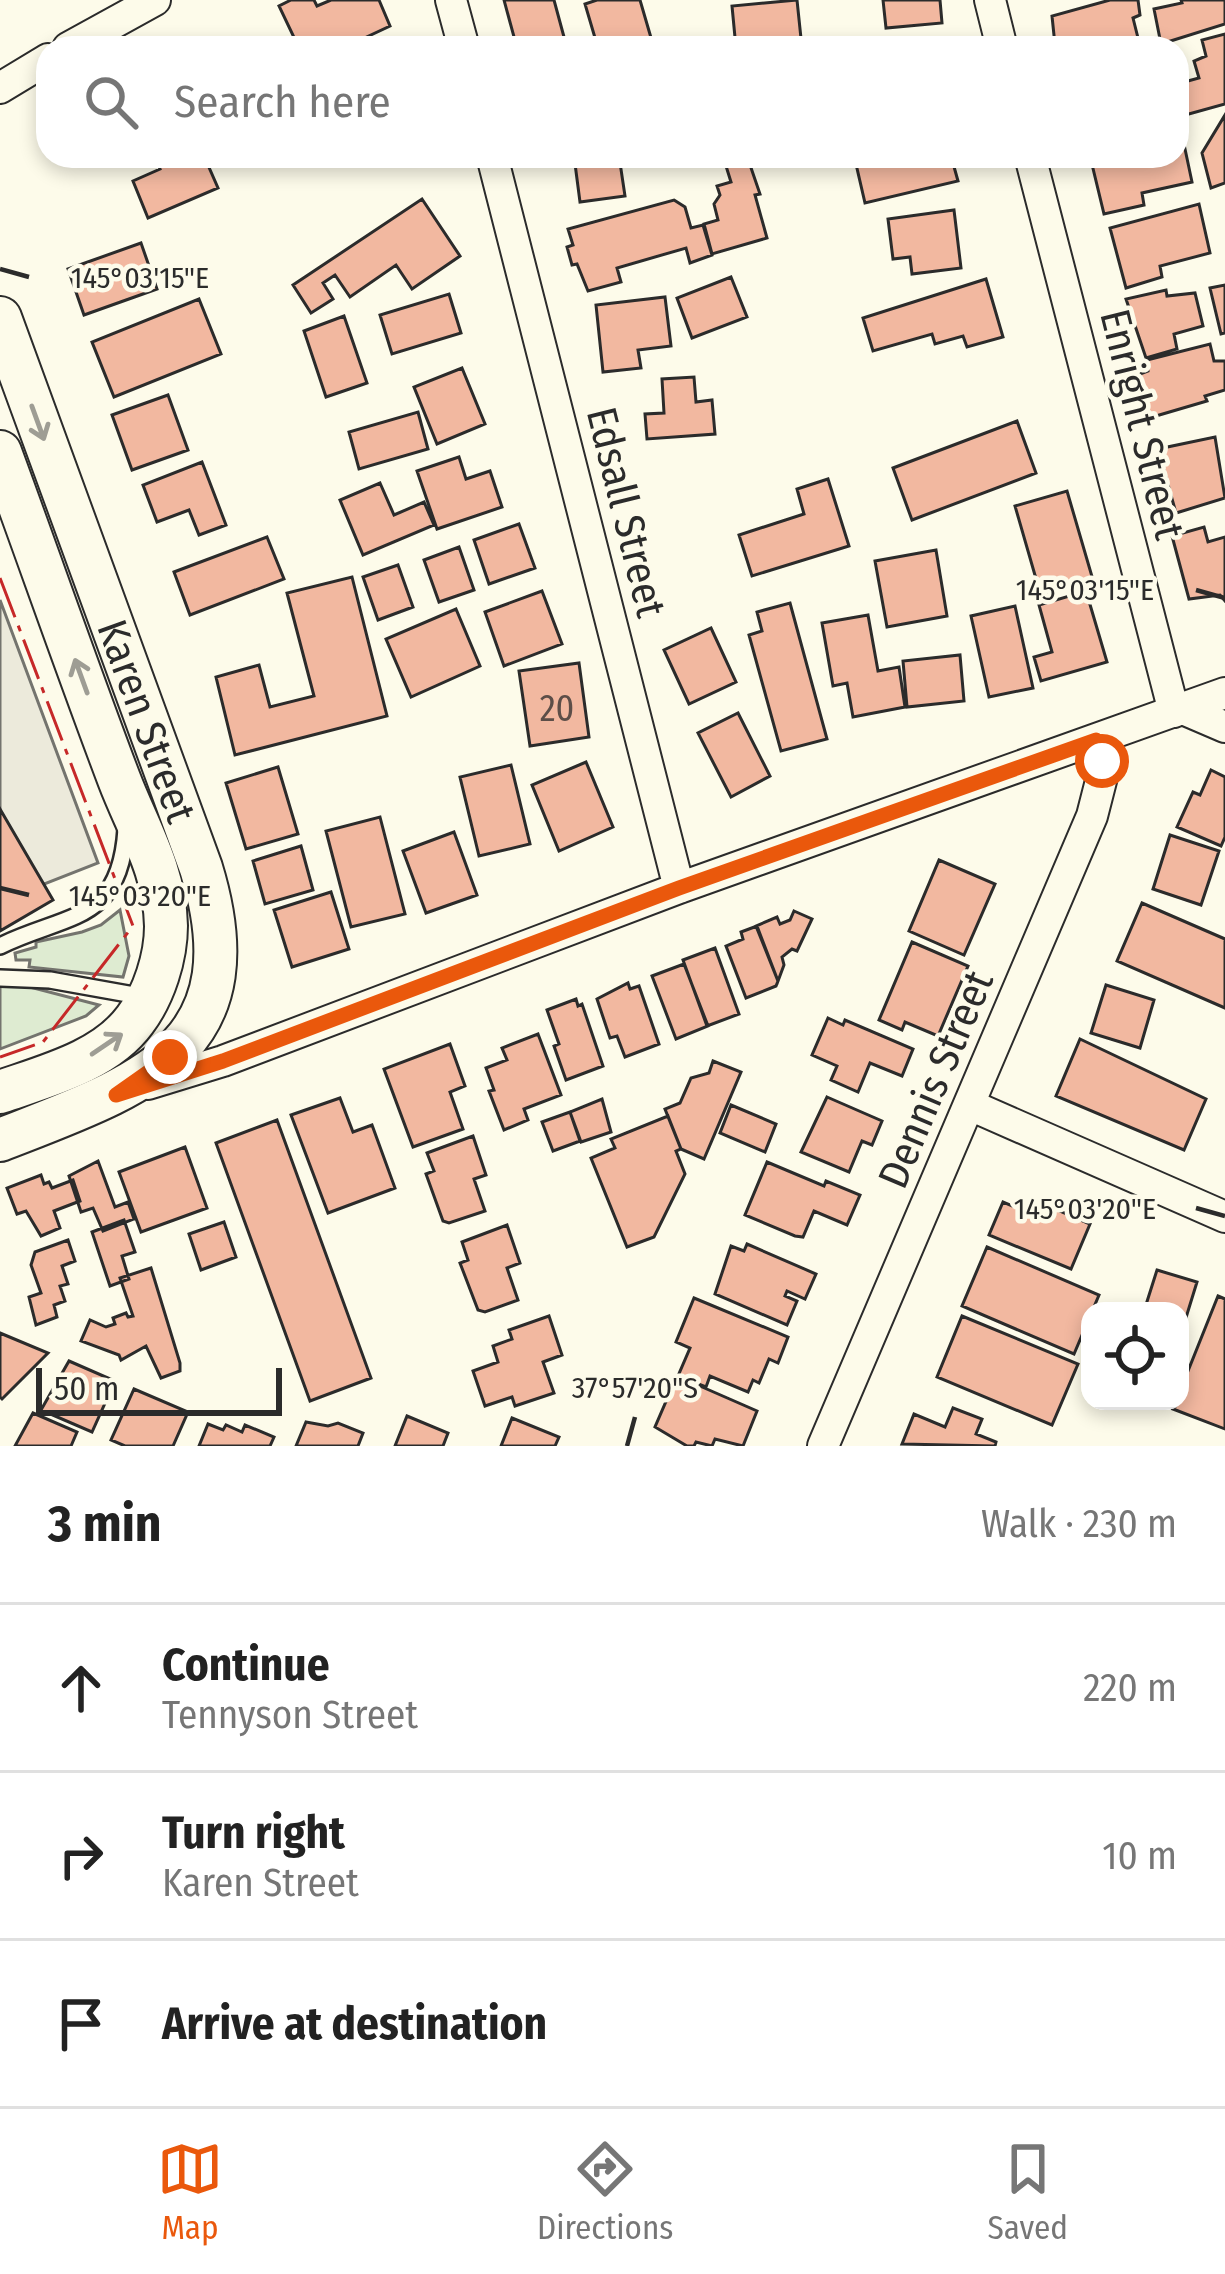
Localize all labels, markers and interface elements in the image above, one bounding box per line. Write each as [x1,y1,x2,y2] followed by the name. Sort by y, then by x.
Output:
[36,36,1189,168] search box
[78,69,144,135] icon: search
[174,75,391,129] text: Search here
[71,260,209,296] text: 145°03'15"E
[1089,304,1195,545] street label: Enright Street
[576,402,676,623] street label: Edsall Street
[29,403,50,440] one-way arrow
[1016,572,1154,608] text: 145°03'15"E
[86,613,206,830] street label: Karen Street
[69,658,91,695] one-way arrow
[540,687,574,731] house number: 20
[1075,734,1129,788] route start
[69,878,211,914] text: 145°03'20"E
[868,963,1004,1196] street label: Dennis Street
[143,1030,197,1084] route end
[90,1031,123,1056] one-way arrow
[1014,1191,1156,1227] text: 145°03'20"E
[1081,1302,1189,1410] map controls
[1081,1302,1189,1410] button: locate
[36,1362,282,1415] scale bar
[54,1369,119,1409] text: 50 m
[572,1370,698,1406] text: 37°57'20"S
[48,1493,162,1555] text: 3 min
[981,1501,1177,1547] text: Walk · 230 m
[162,1638,330,1692] text: Continue
[48,1655,114,1721] icon: ahead
[1083,1665,1177,1711] text: 220 m
[162,1692,418,1738] text: Tennyson Street
[162,1806,345,1860] text: Turn right
[48,1823,114,1889] icon: right
[1102,1833,1177,1879] text: 10 m
[162,1860,359,1906] text: Karen Street
[48,1991,114,2057] icon: arrive
[162,1997,547,2051] text: Arrive at destination
[157,2136,223,2248] tab: Map
[537,2136,673,2248] tab: Directions
[987,2136,1068,2248] tab: Saved

